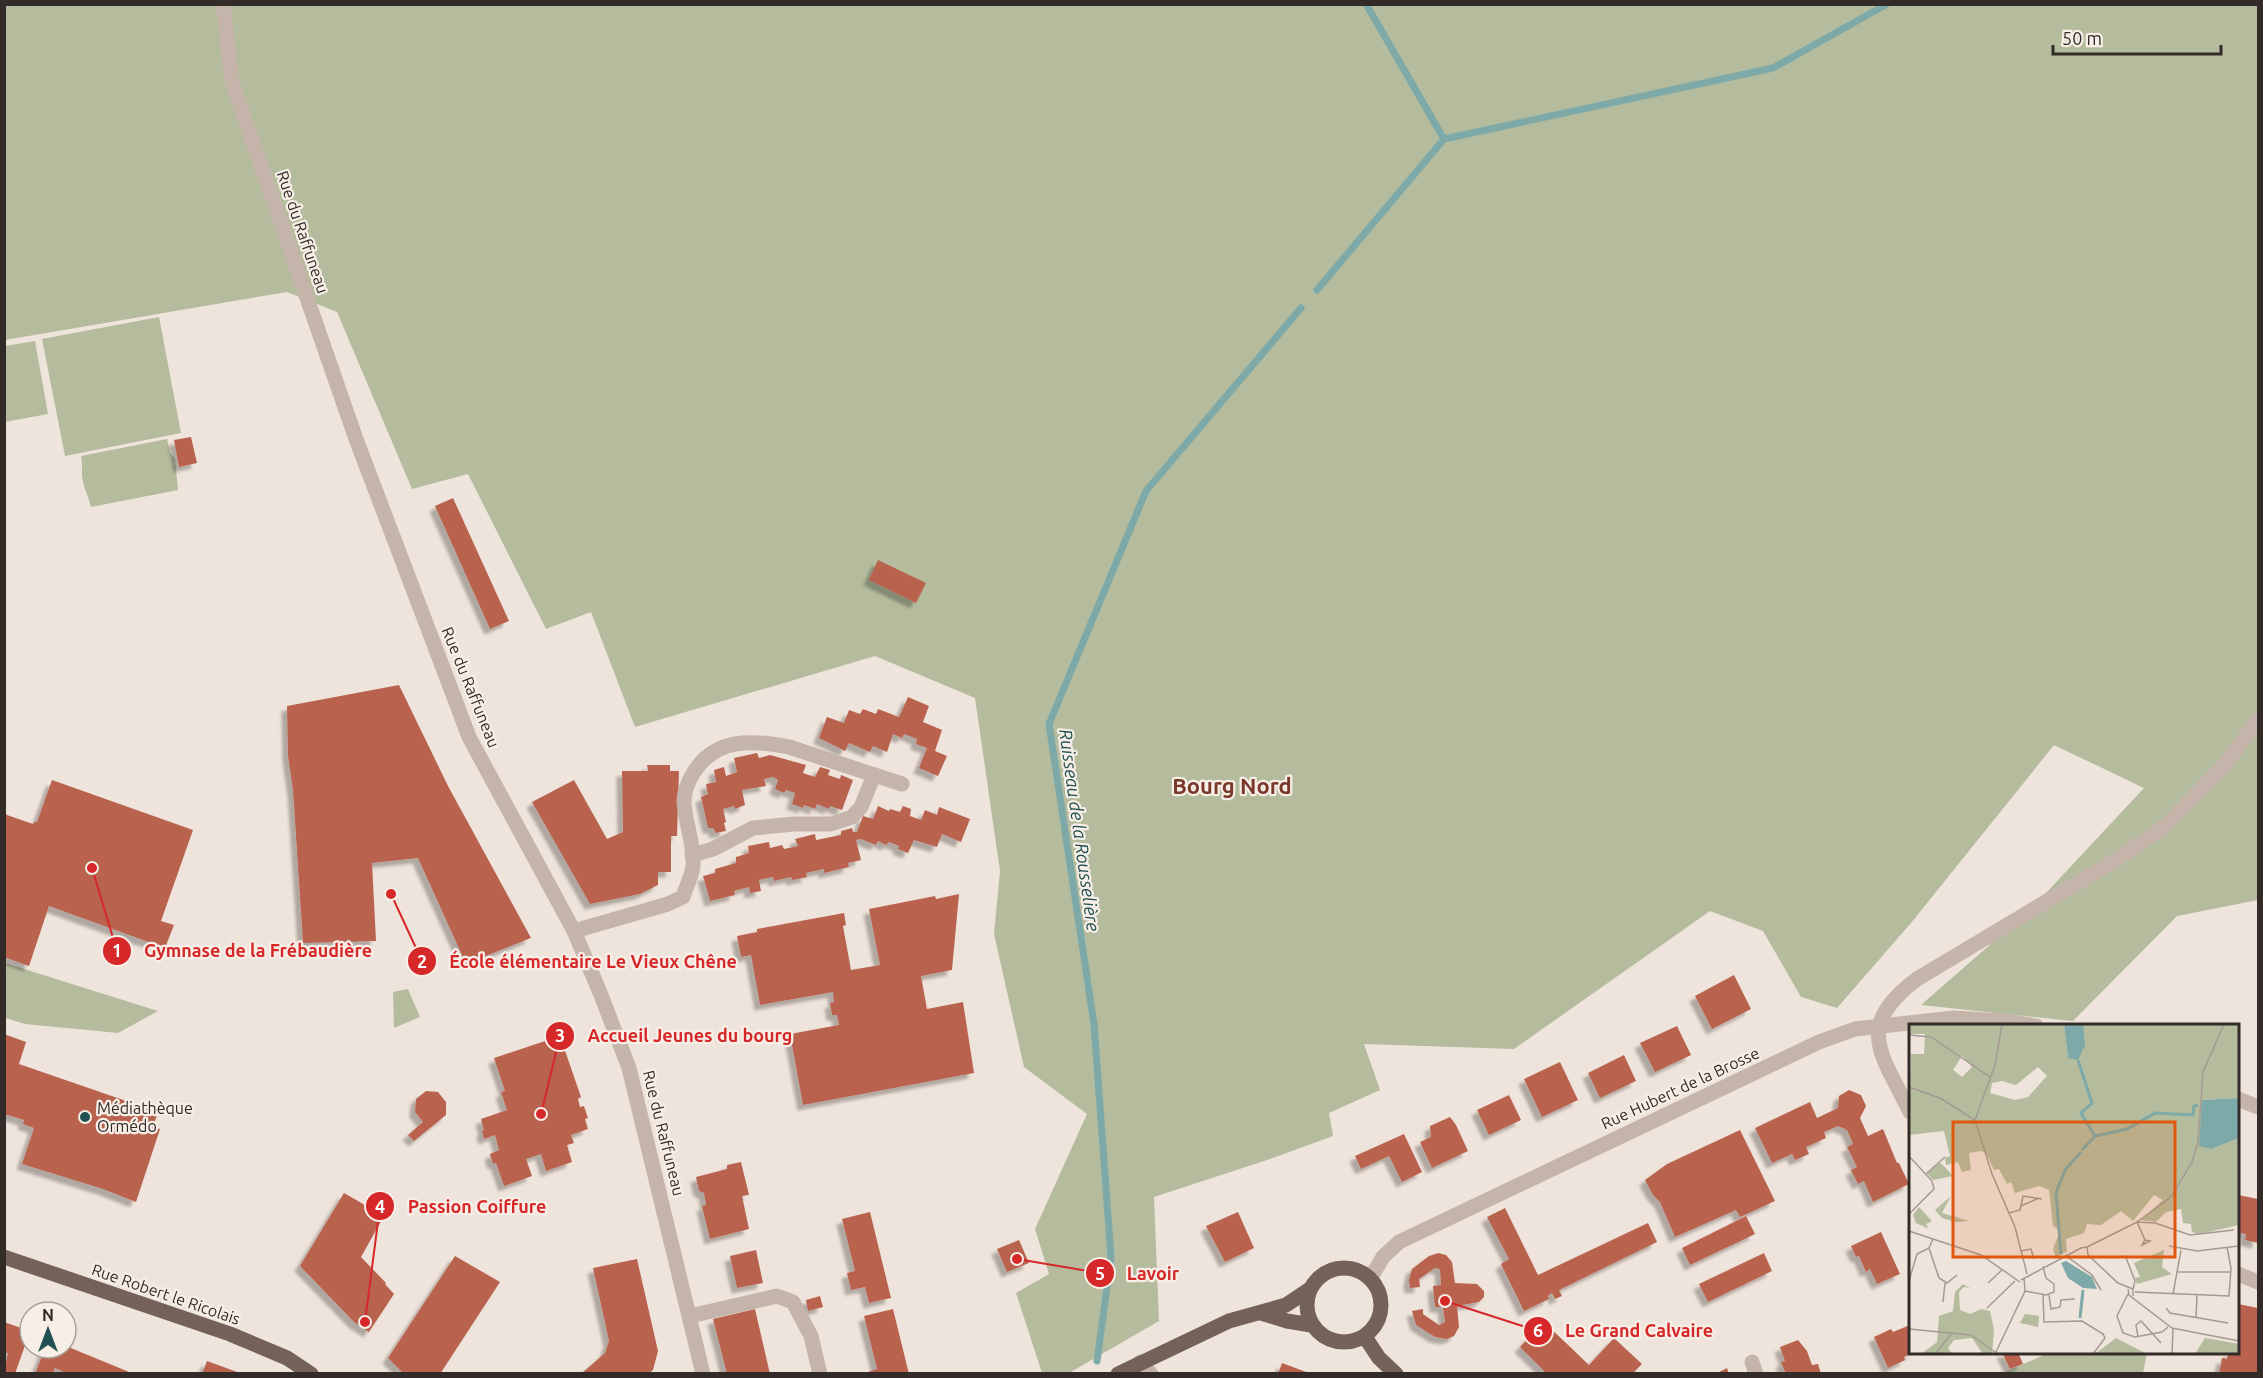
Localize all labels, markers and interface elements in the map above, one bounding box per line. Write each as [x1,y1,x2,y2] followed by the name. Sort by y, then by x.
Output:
[2053,18,2221,56] scale bar
[2062,28,2102,48] text: 50 m
[274,168,332,296] street label: Rue du Raffuneau
[439,624,503,750] street label: Rue du Raffuneau
[1056,728,1104,932] water label: Ruisseau de la Rousselière
[1172,773,1292,798] district label: Bourg Nord
[102,933,384,969] callout: Gymnase de la Frébaudière
[112,940,122,960] text: 1
[144,940,372,960] text: Gymnase de la Frébaudière
[407,943,749,979] callout: École élémentaire Le Vieux Chêne
[449,950,737,971] text: École élémentaire Le Vieux Chêne
[417,951,427,971] text: 2
[545,1018,804,1054] callout: Accueil Jeunes du bourg
[1909,1024,2239,1354] inset map
[555,1025,565,1045] text: 3
[588,1025,792,1045] text: Accueil Jeunes du bourg
[1598,1043,1762,1133] street label: Rue Hubert de la Brosse
[640,1068,688,1198] street label: Rue du Raffuneau
[97,1099,193,1135] place label: Médiathèque Ormédo
[78,1110,92,1124] marker: Médiathèque Ormédo
[365,1188,558,1224] callout: Passion Coiffure
[375,1196,385,1216] text: 4
[408,1196,546,1216] text: Passion Coiffure
[1085,1255,1191,1291] callout: Lavoir
[89,1260,243,1328] street label: Rue Robert le Ricolais
[1095,1263,1105,1283] text: 5
[1127,1263,1180,1283] text: Lavoir
[18,1300,78,1360] north arrow
[42,1306,54,1324] text: N
[1523,1313,1725,1349] callout: Le Grand Calvaire
[1533,1320,1543,1340] text: 6
[1565,1320,1713,1340] text: Le Grand Calvaire

